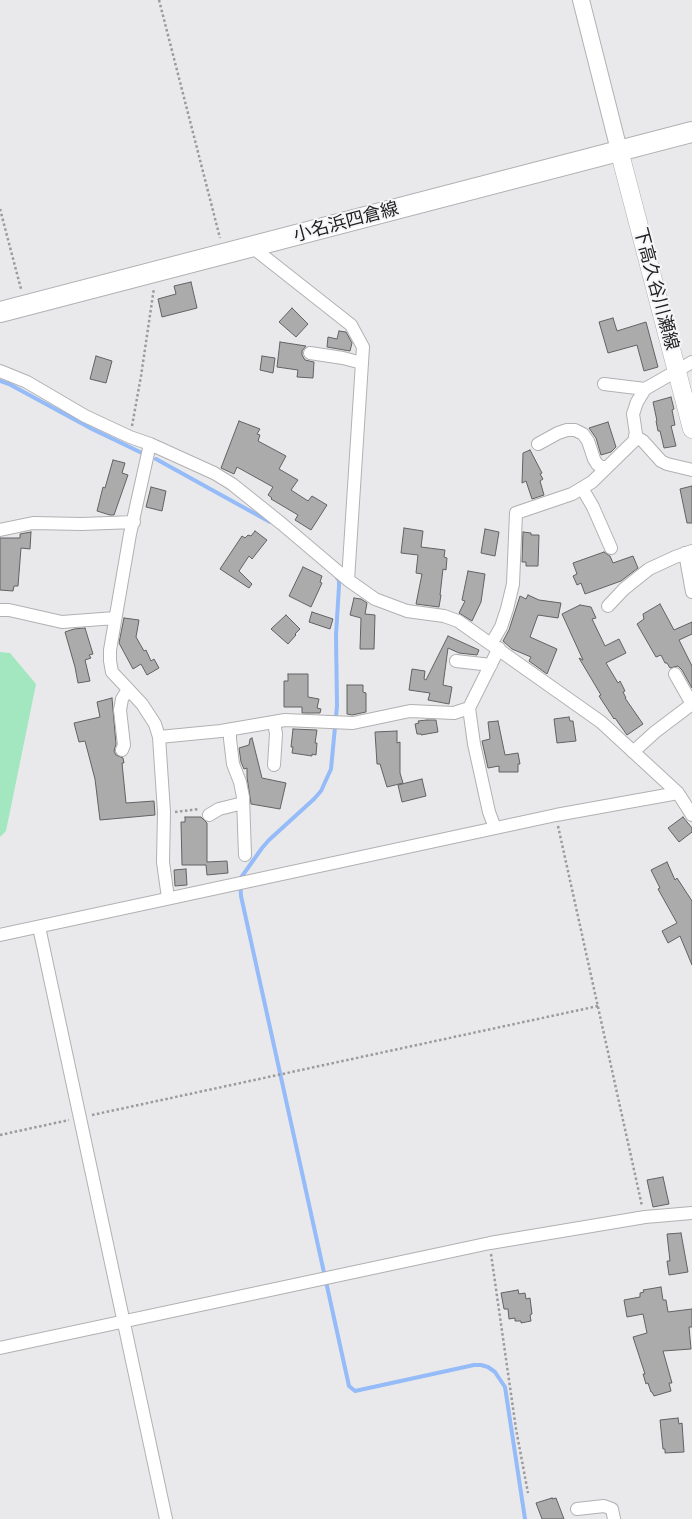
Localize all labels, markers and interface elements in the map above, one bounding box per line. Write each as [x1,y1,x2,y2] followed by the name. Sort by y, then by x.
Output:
[291,198,401,246] street label: 小名浜四倉線
[629,225,683,353] street label: 下高久谷川瀬線

